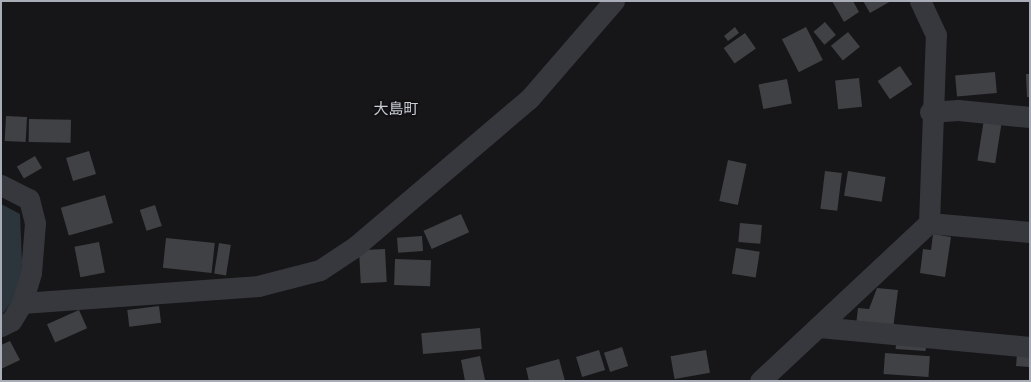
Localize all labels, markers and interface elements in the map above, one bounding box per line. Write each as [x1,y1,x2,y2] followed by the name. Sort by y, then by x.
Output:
[374,100,418,118] district label: 大島町

